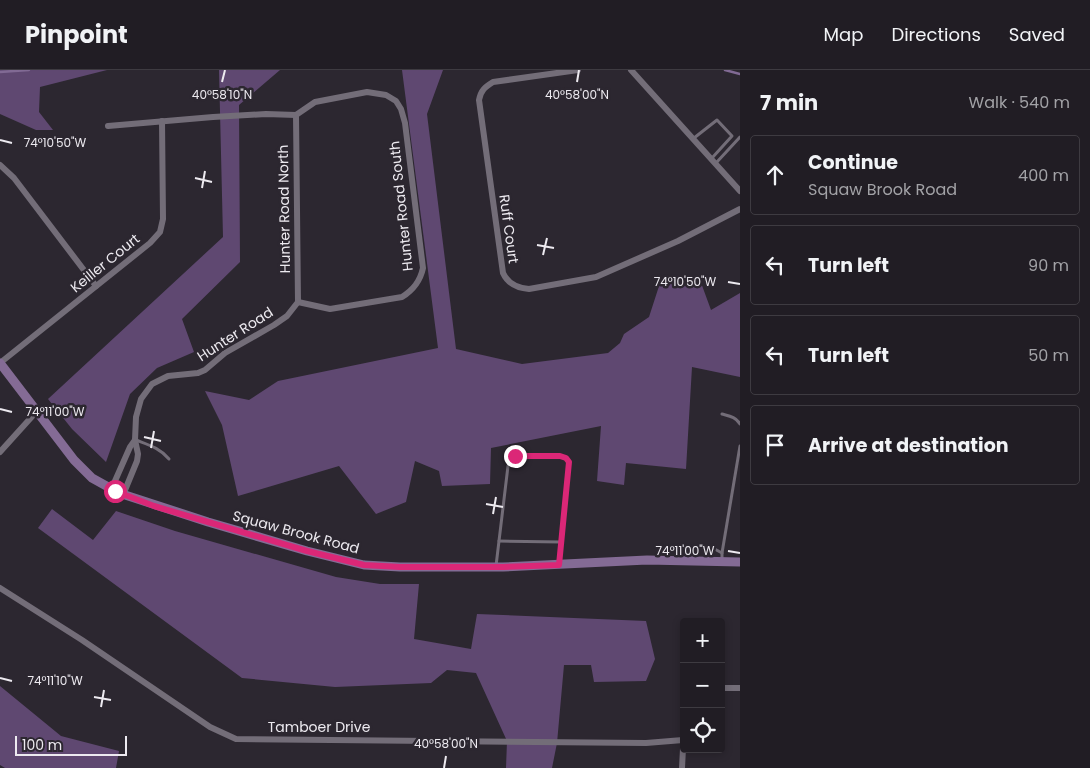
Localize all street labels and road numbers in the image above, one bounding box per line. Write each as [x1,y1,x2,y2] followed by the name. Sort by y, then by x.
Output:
[384,140,418,272] street label: Hunter Road South
[273,145,295,273] street label: Hunter Road North
[494,193,524,265] street label: Ruff Court
[66,229,144,297] street label: Keiller Court
[193,302,277,366] street label: Hunter Road
[230,505,362,559] street label: Squaw Brook Road
[268,717,371,737] street label: Tamboer Drive

